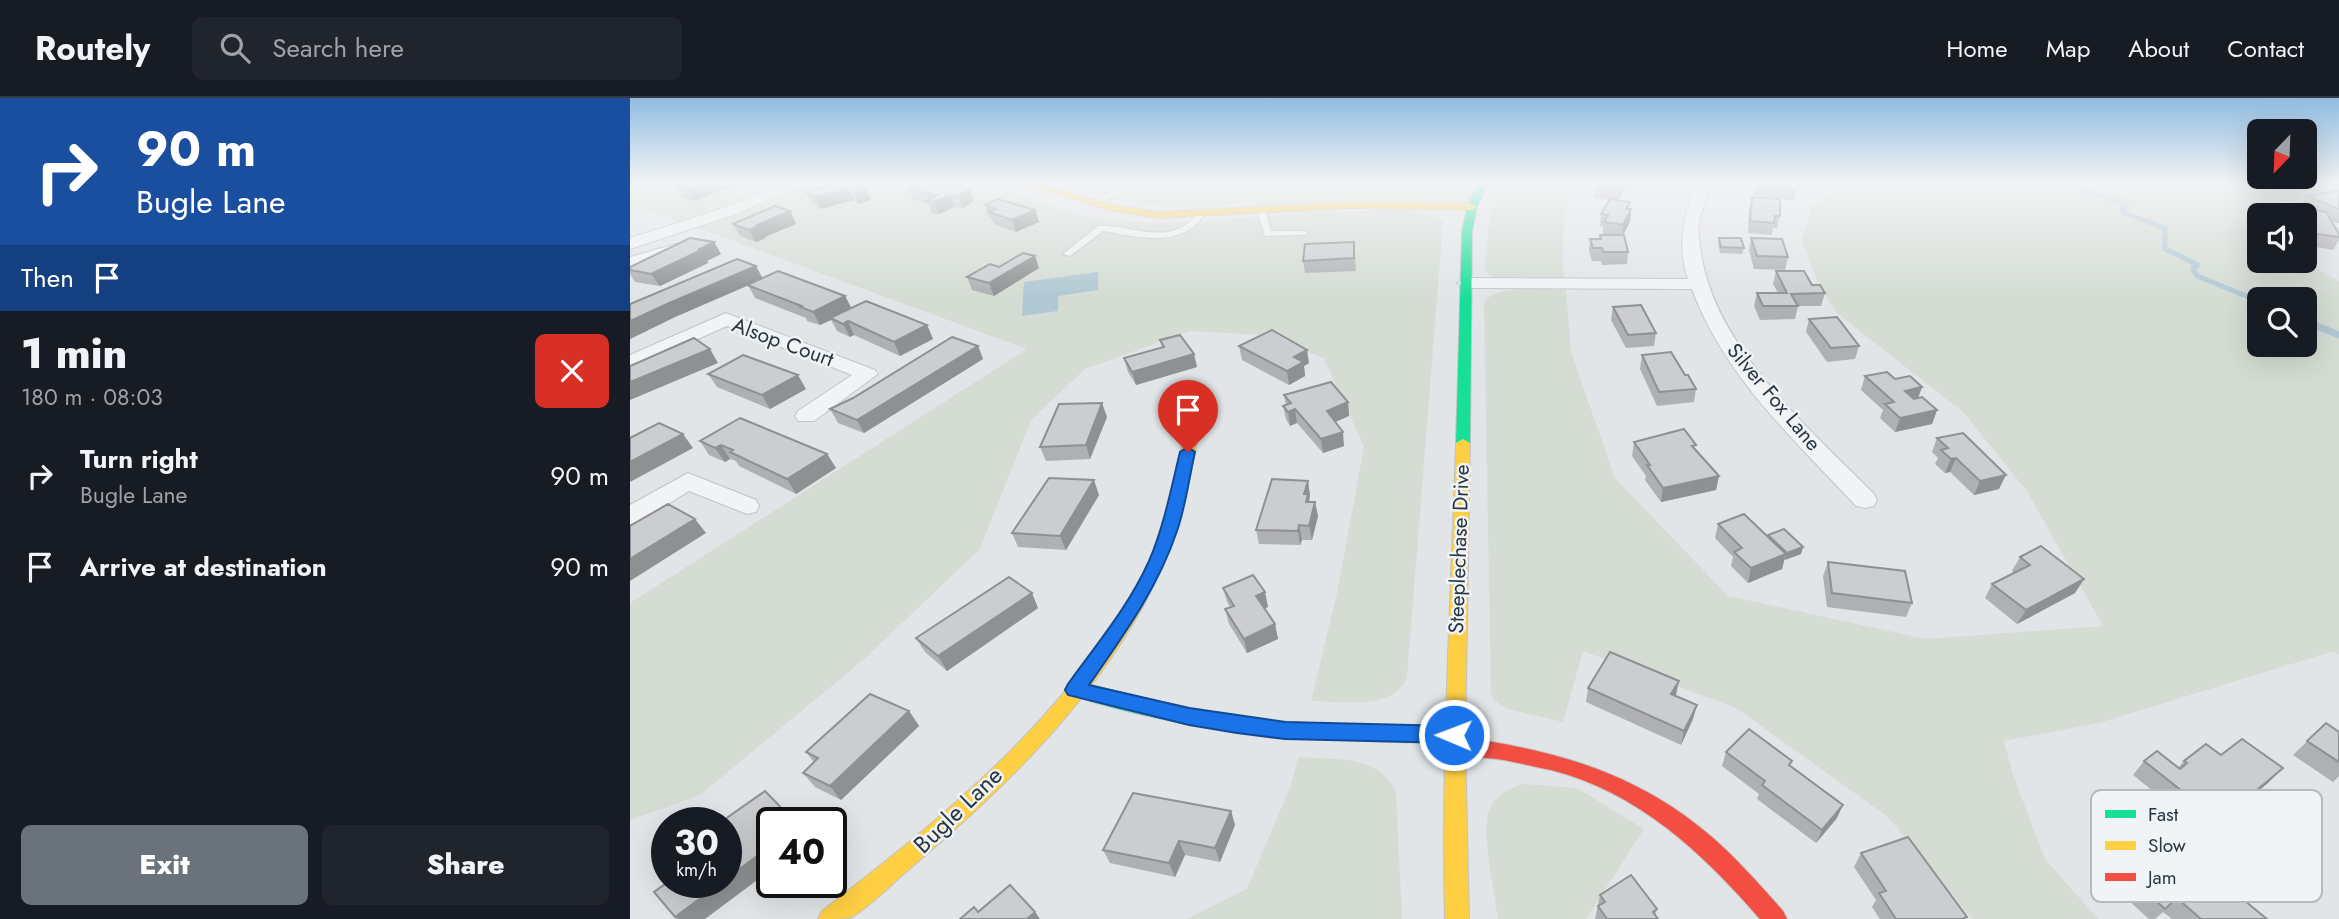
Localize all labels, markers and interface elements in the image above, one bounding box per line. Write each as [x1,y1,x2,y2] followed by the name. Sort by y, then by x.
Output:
[192,17,682,80] search box
[35,25,150,72] text: Routely
[216,29,254,67] icon: search
[272,29,404,67] text: Search here
[1946,31,2008,66] text: Home
[2046,31,2090,66] text: Map
[2128,31,2189,66] text: About
[2227,31,2304,66] text: Contact
[136,114,256,184] text: 90 m
[2247,119,2317,189] north arrow
[2247,119,2317,357] map controls
[21,126,112,217] icon: right
[136,179,285,225] text: Bugle Lane
[2247,203,2317,273] button: sound
[21,259,74,297] text: Then
[88,259,126,297] icon: arrive
[2247,287,2317,357] button: search
[728,310,838,374] street label: Alsop Court
[21,323,127,384] text: 1 min
[535,334,609,408] button: close
[1720,337,1828,458] street label: Silver Fox Lane
[21,380,163,414] text: 180 m · 08:03
[1158,380,1218,452] pin
[1169,391,1207,429] icon: arrive
[80,440,198,478] text: Turn right
[21,457,59,495] icon: right
[550,457,609,495] text: 90 m
[1441,464,1477,634] street label: Steeplechase Drive
[80,478,187,512] text: Bugle Lane
[21,548,59,586] icon: arrive
[80,548,327,586] text: Arrive at destination
[550,548,609,586] text: 90 m
[1417,698,1491,772] position arrow
[905,758,1010,861] street label: Bugle Lane
[2091,790,2322,902] legend
[2148,801,2179,828] text: Fast
[756,807,847,898] speed limit sign: 40
[674,818,719,868] text: 30
[21,825,308,905] button: Exit
[322,825,609,905] button: Share
[2148,832,2186,859] text: Slow
[676,857,717,883] text: km/h
[2145,864,2177,891] text: Jam

